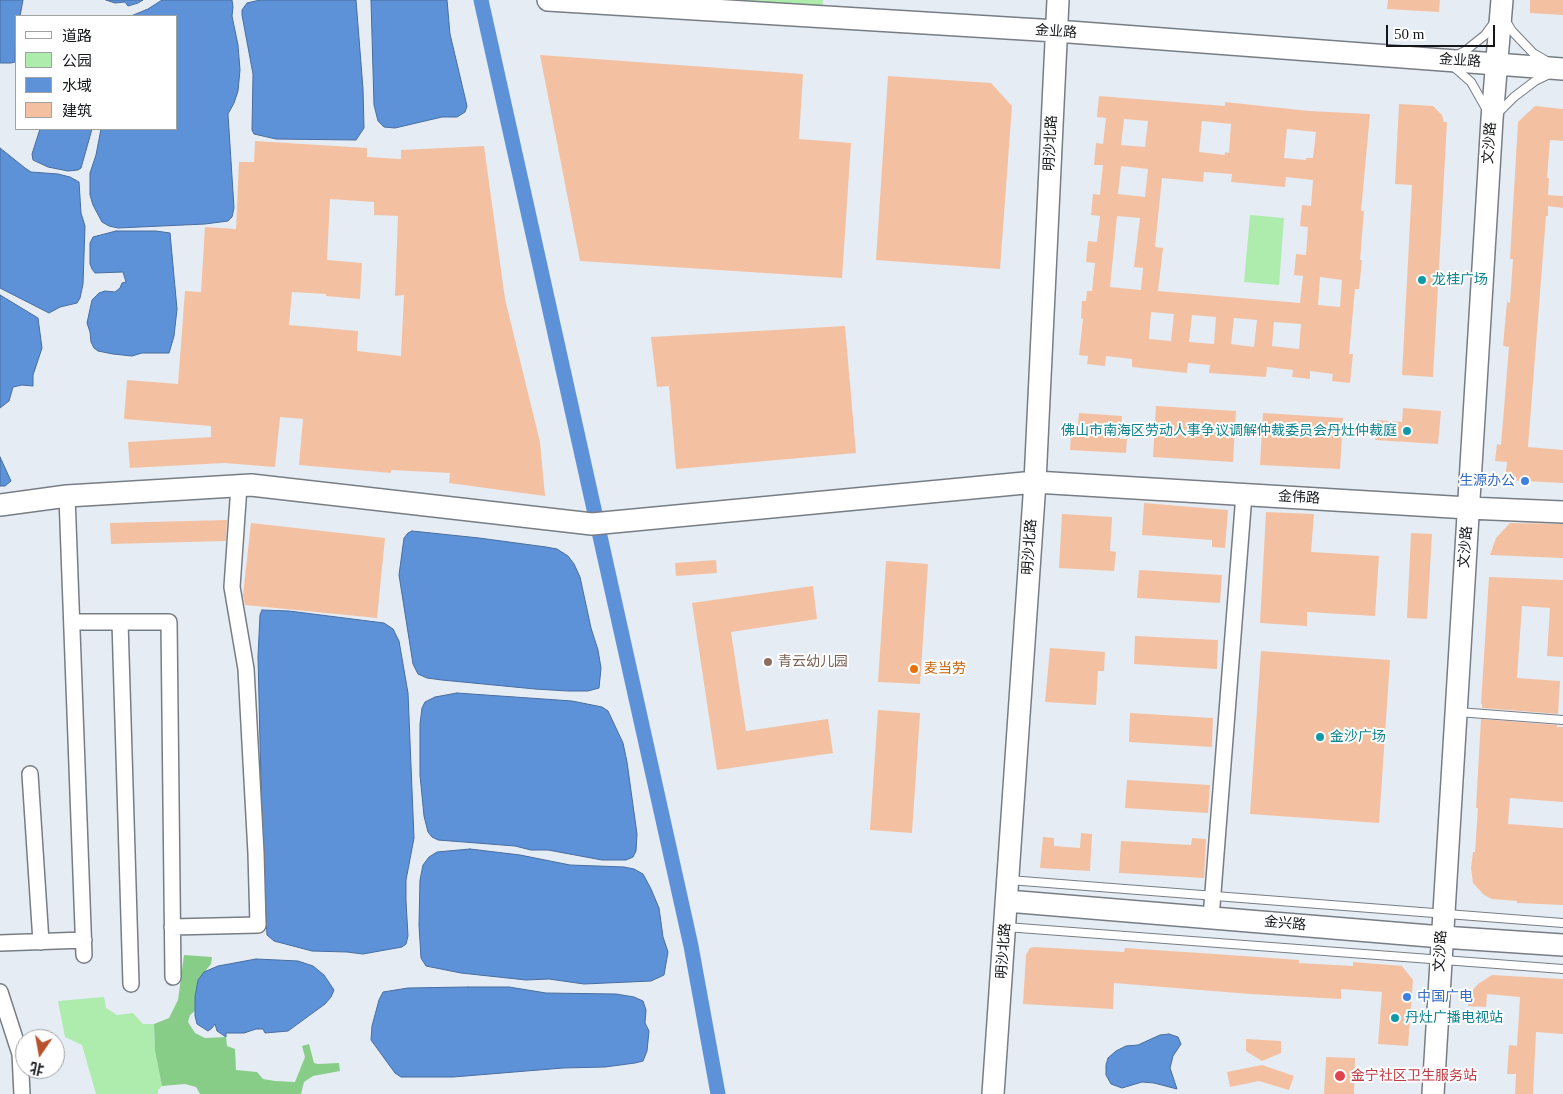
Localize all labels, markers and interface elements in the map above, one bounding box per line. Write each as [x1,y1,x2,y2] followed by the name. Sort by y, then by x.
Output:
[15,15,178,130] legend
[1388,15,1497,47] scale bar
[1034,22,1078,42] street label: 金业路
[1394,26,1424,42] text: 50 m
[62,28,92,44] text: 道路
[1438,51,1482,71] street label: 金业路
[62,53,92,69] text: 公园
[62,78,92,94] text: 水域
[62,103,92,119] text: 建筑
[1041,115,1061,171] street label: 明沙北路
[1480,121,1500,165] street label: 文沙路
[1432,272,1488,288] place label: 龙桂广场
[1416,274,1428,286] marker: 龙桂广场
[1061,423,1397,439] place label: 佛山市南海区劳动人事争议调解仲裁委员会丹灶仲裁庭
[1401,425,1413,437] marker: 佛山市南海区劳动人事争议调解仲裁委员会丹灶仲裁庭
[1459,473,1515,489] place label: 生源办公
[1519,475,1531,487] marker: 生源办公
[1278,489,1320,507] street label: 金伟路
[1020,518,1040,576] street label: 明沙北路
[1456,525,1476,569] street label: 文沙路
[778,654,848,670] place label: 青云幼儿园
[762,656,774,668] marker: 青云幼儿园
[924,661,966,677] place label: 麦当劳
[908,663,920,675] marker: 麦当劳
[1330,729,1386,745] place label: 金沙广场
[1314,731,1326,743] marker: 金沙广场
[1263,914,1307,934] street label: 金兴路
[994,922,1014,980] street label: 明沙北路
[1432,930,1450,972] street label: 文沙路
[1417,989,1473,1005] place label: 中国广电
[1401,991,1413,1003] marker: 中国广电
[1405,1010,1503,1026] place label: 丹灶广播电视站
[1389,1012,1401,1024] marker: 丹灶广播电视站
[15,1029,65,1079] north arrow
[29,1059,45,1077] text: 北
[1351,1068,1477,1084] place label: 金宁社区卫生服务站
[1333,1069,1347,1083] marker: 金宁社区卫生服务站

